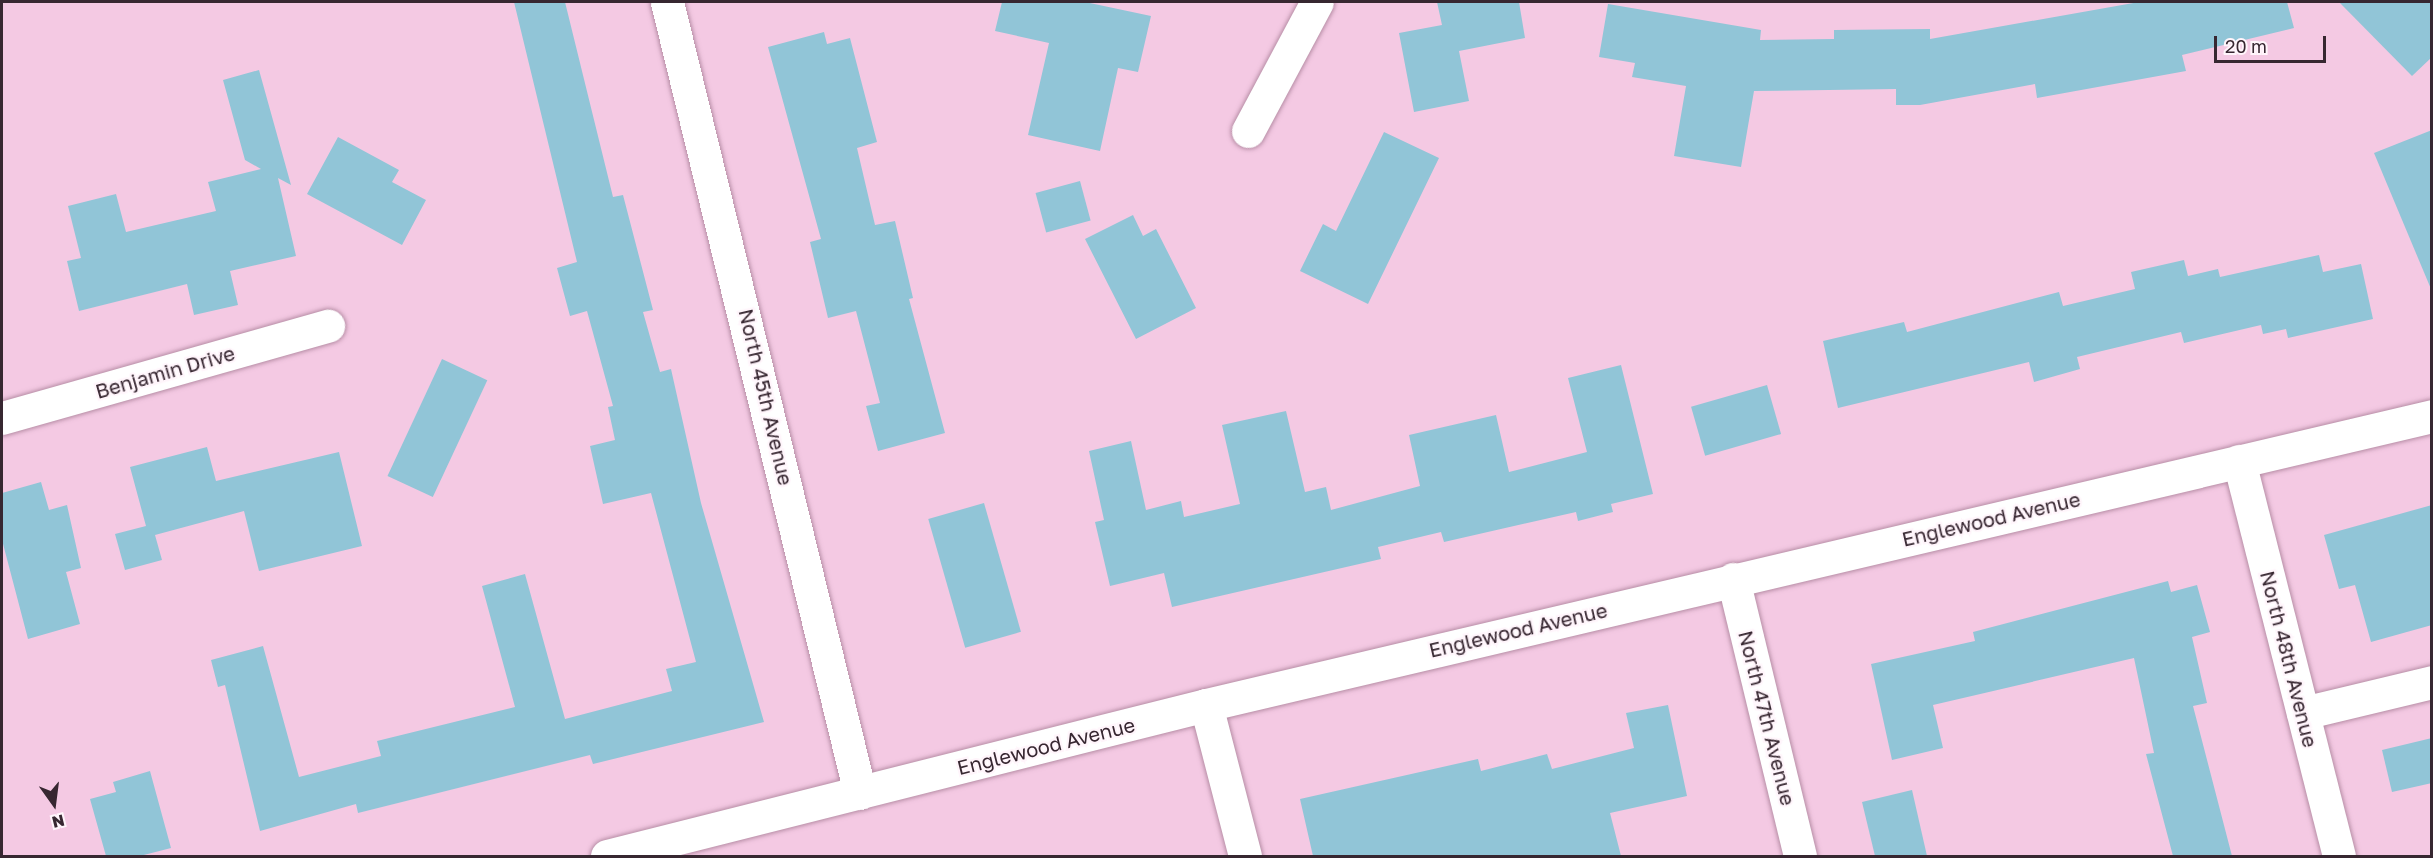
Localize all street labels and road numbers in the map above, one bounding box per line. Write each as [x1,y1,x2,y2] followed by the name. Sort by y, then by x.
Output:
[734,306,798,488] street label: North 45th Avenue
[93,341,237,403] street label: Benjamin Drive
[1899,487,2083,551] street label: Englewood Avenue
[2255,568,2323,750] street label: North 48th Avenue
[1426,598,1610,662] street label: Englewood Avenue
[1734,628,1800,808] street label: North 47th Avenue
[955,712,1137,780] street label: Englewood Avenue

